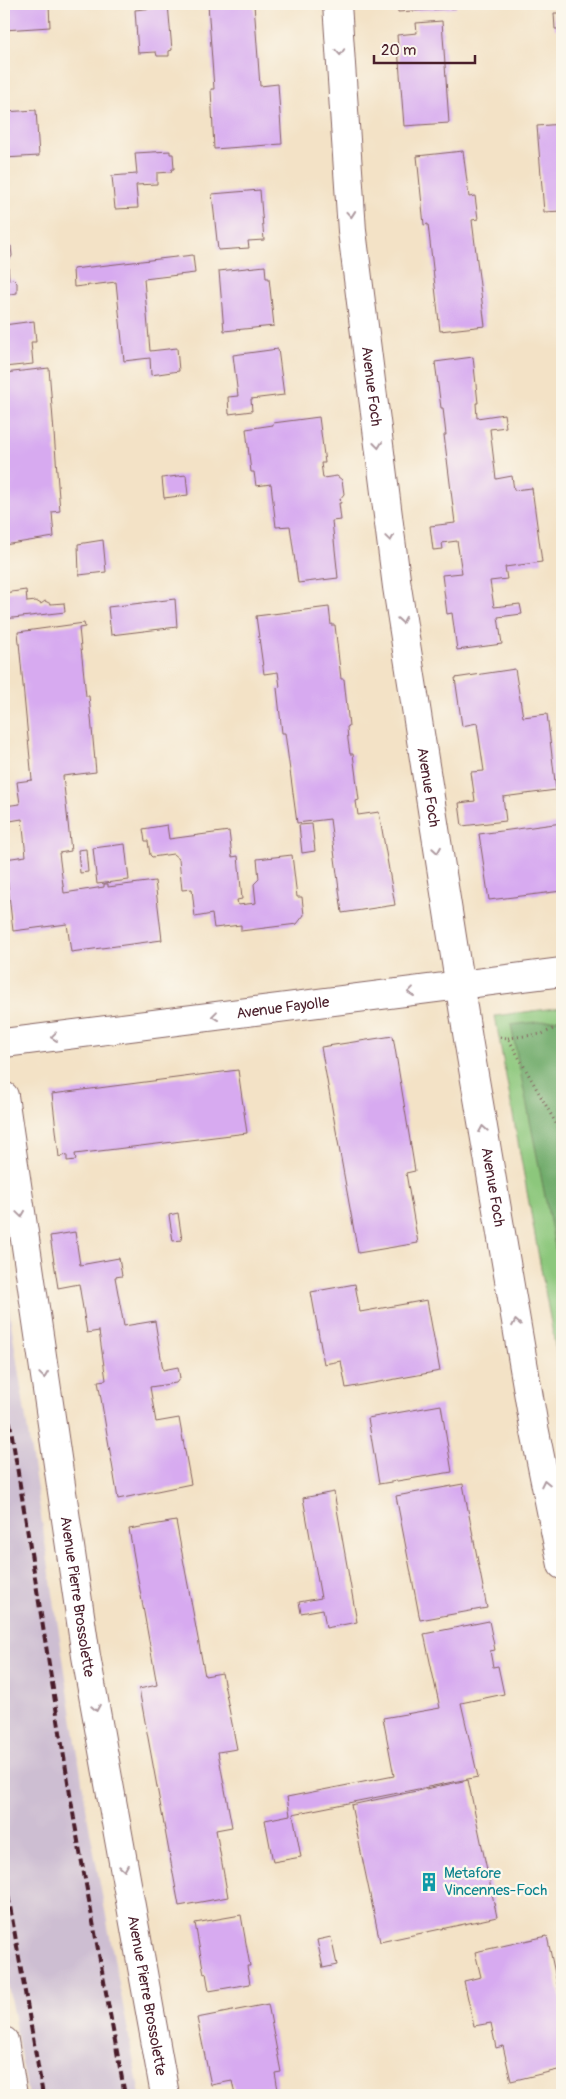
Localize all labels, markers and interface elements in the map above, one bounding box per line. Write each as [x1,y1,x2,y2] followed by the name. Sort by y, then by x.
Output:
[374,32,475,64] scale bar
[381,41,416,60] text: 20 m
[334,49,345,57] one-way arrow
[345,211,356,219] one-way arrow
[357,345,386,427] street label: Avenue Foch
[372,442,383,450] one-way arrow
[384,534,395,542] one-way arrow
[396,616,406,625] one-way arrow
[412,746,444,829] street label: Avenue Foch
[432,846,442,854] one-way arrow
[407,986,415,997] one-way arrow
[235,993,331,1023] street label: Avenue Fayolle
[211,1010,219,1021] one-way arrow
[49,1031,58,1041] one-way arrow
[479,1124,489,1133] one-way arrow
[477,1146,509,1228] street label: Avenue Foch
[15,1210,26,1218] one-way arrow
[512,1319,522,1328] one-way arrow
[38,1371,49,1379] one-way arrow
[541,1479,551,1488] one-way arrow
[56,1515,99,1679] street label: Avenue Pierre Brossolette
[90,1704,100,1712] one-way arrow
[118,1864,129,1872] one-way arrow
[444,1864,547,1900] place label: Metafore Vincennes-Foch
[418,1871,440,1893] building icon: Metafore Vincennes-Foch
[123,1914,170,2078] street label: Avenue Pierre Brossolette

